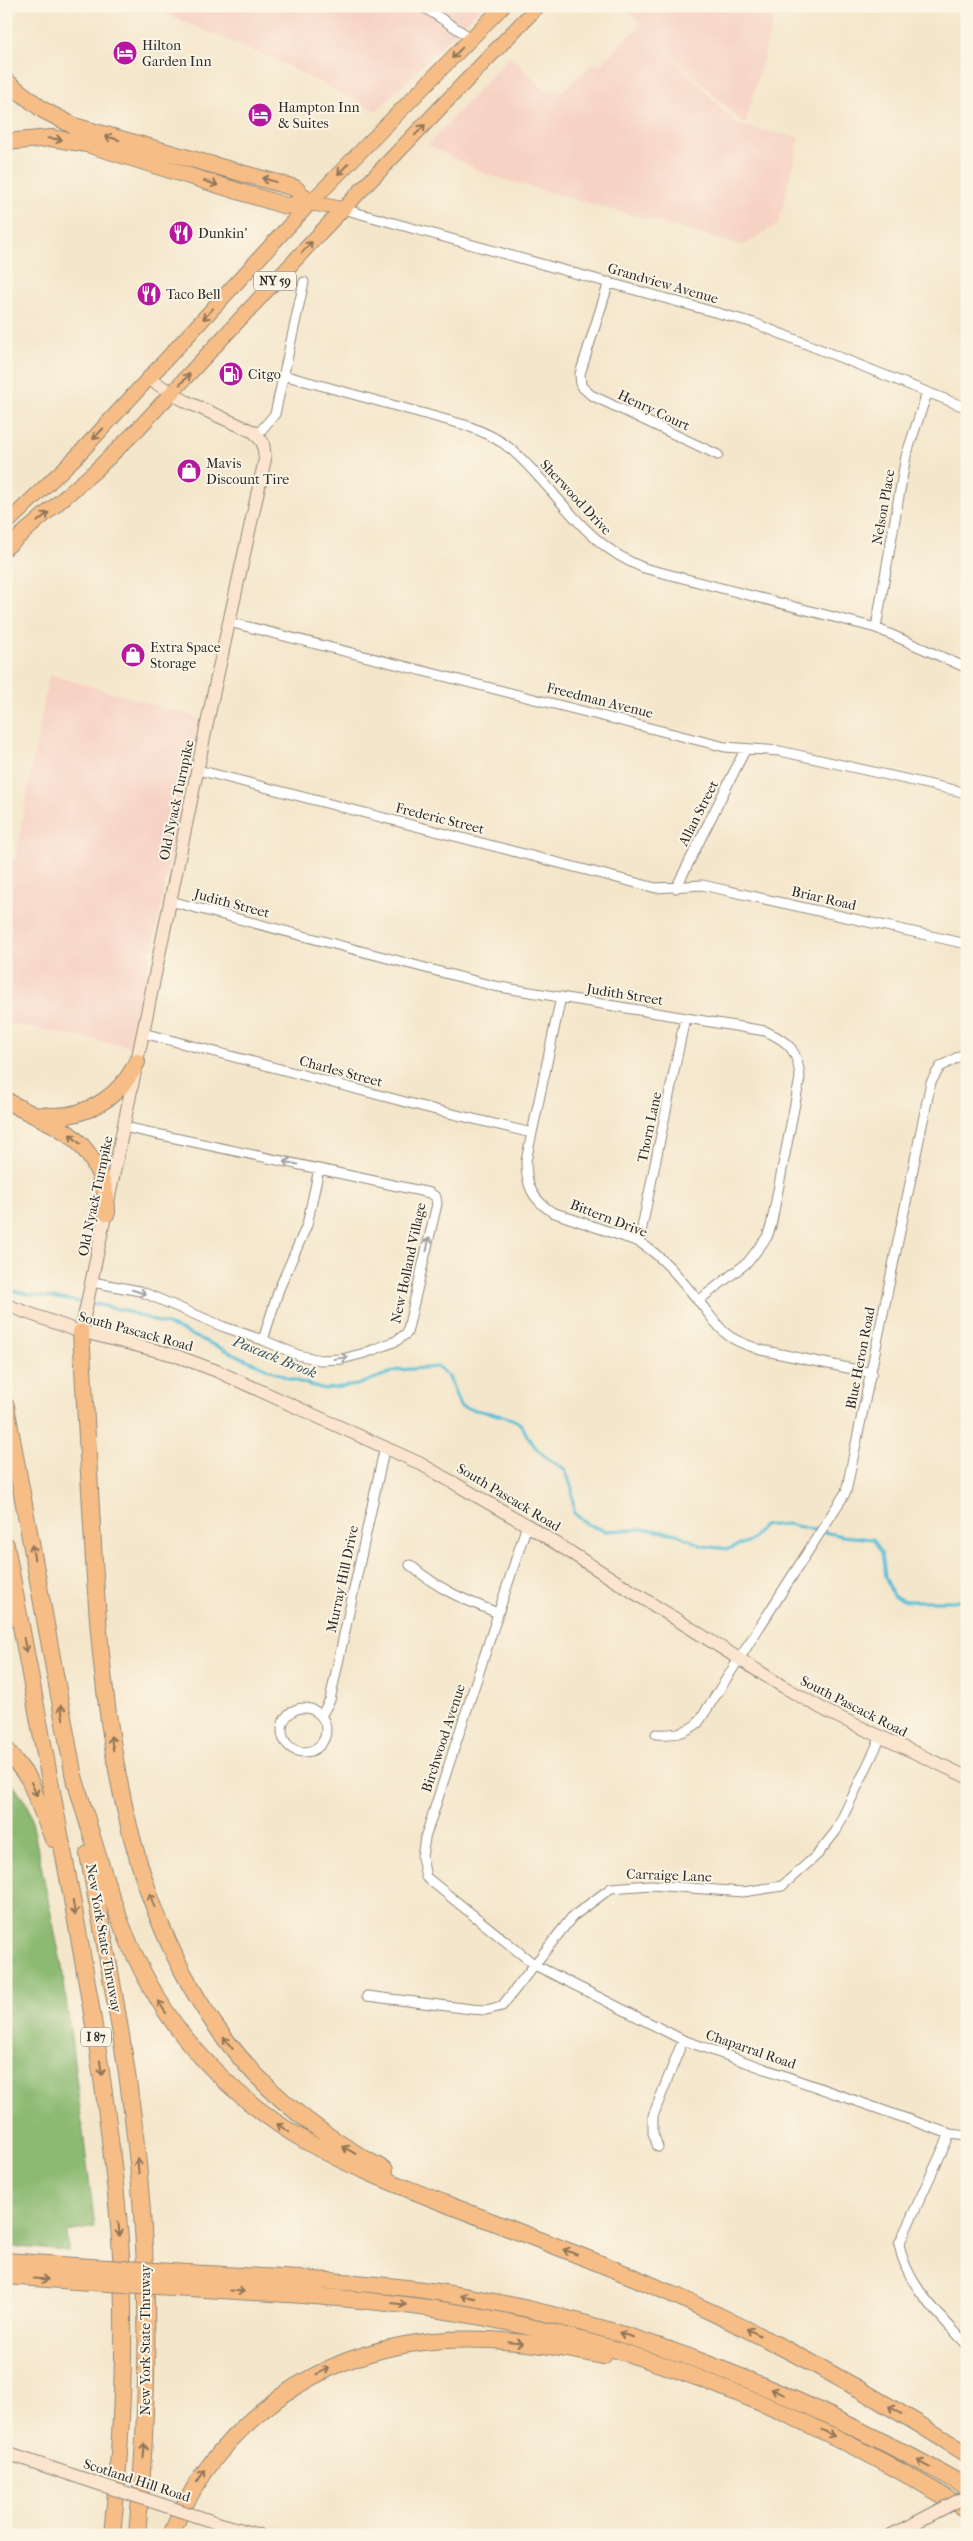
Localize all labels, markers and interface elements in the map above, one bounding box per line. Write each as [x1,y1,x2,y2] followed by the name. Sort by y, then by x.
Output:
[142,37,212,70] place label: Hilton Garden Inn
[112,40,138,66] hotel icon: Hilton Garden Inn
[451,47,463,60] one-way arrow
[278,99,360,132] place label: Hampton Inn & Suites
[247,102,273,128] hotel icon: Hampton Inn & Suites
[414,124,426,136] one-way arrow
[105,133,121,142] one-way arrow
[46,134,62,144] one-way arrow
[337,163,349,176] one-way arrow
[261,175,277,185] one-way arrow
[202,178,218,188] one-way arrow
[168,220,194,246] restaurant icon: Dunkin'
[198,225,247,242] place label: Dunkin'
[301,240,313,253] one-way arrow
[606,260,720,307] street label: Grandview Avenue
[254,272,296,290] road number: NY 59
[136,281,162,307] restaurant icon: Taco Bell
[166,286,221,303] place label: Taco Bell
[202,307,214,320] one-way arrow
[218,361,244,387] fuel station icon: Citgo
[248,366,281,383] place label: Citgo
[179,372,191,385] one-way arrow
[615,386,693,435] street label: Henry Court
[93,427,104,440] one-way arrow
[206,455,289,488] place label: Mavis Discount Tire
[536,456,615,539] street label: Sherwood Drive
[176,458,202,484] shop icon: Mavis Discount Tire
[868,468,899,546] street label: Nelson Place
[37,511,50,522] one-way arrow
[150,639,221,672] place label: Extra Space Storage
[120,642,146,668] shop icon: Extra Space Storage
[545,679,655,722] street label: Freedman Avenue
[155,738,198,862] street label: Old Nyack Turnpike
[674,778,722,850] street label: Allan Street
[394,799,486,838] street label: Frederic Street
[790,883,858,914] street label: Briar Road
[191,885,271,922] street label: Judith Street
[584,980,664,1009] street label: Judith Street
[297,1052,384,1091] street label: Charles Street
[634,1090,665,1164] street label: Thorn Lane
[68,1133,81,1145] one-way arrow
[74,1134,117,1258] street label: Old Nyack Turnpike
[284,1157,300,1167] one-way arrow
[568,1196,650,1241] street label: Bittern Drive
[387,1201,430,1325] street label: New Holland Village
[424,1236,433,1252] one-way arrow
[131,1287,147,1297] one-way arrow
[842,1305,879,1411] street label: Blue Heron Road
[77,1308,195,1355] street label: South Pascack Road
[229,1332,320,1382] water label: Pascack Brook
[333,1353,349,1363] one-way arrow
[454,1460,564,1535] street label: South Pascack Road
[323,1524,362,1634] street label: Murray Hill Drive
[28,1545,37,1561] one-way arrow
[20,1636,30,1652] one-way arrow
[797,1672,911,1741] street label: South Pascack Road
[418,1682,469,1795] street label: Birchwood Avenue
[57,1705,67,1721] one-way arrow
[107,1735,117,1751] one-way arrow
[29,1781,39,1796] one-way arrow
[82,1862,125,2014] street label: New York State Thruway
[626,1866,712,1885] street label: Carraige Lane
[147,1892,157,1908] one-way arrow
[69,1899,79,1915] one-way arrow
[157,2000,167,2014] one-way arrow
[704,2026,799,2073] street label: Chaparral Road
[81,2028,111,2046] road number: I 87
[223,2037,234,2050] one-way arrow
[96,2060,106,2076] one-way arrow
[276,2123,290,2133] one-way arrow
[343,2145,357,2155] one-way arrow
[133,2158,143,2174] one-way arrow
[114,2221,124,2237] one-way arrow
[563,2246,578,2256] one-way arrow
[137,2264,154,2415] street label: New York State Thruway
[33,2274,49,2283] one-way arrow
[229,2287,245,2296] one-way arrow
[461,2292,477,2302] one-way arrow
[391,2299,407,2309] one-way arrow
[745,2327,760,2337] one-way arrow
[619,2329,635,2339] one-way arrow
[507,2338,523,2347] one-way arrow
[315,2366,330,2375] one-way arrow
[771,2386,786,2396] one-way arrow
[888,2405,903,2415] one-way arrow
[820,2429,835,2438] one-way arrow
[139,2444,148,2460] one-way arrow
[81,2455,193,2506] street label: Scotland Hill Road
[917,2458,932,2468] one-way arrow
[196,2469,206,2483] one-way arrow

